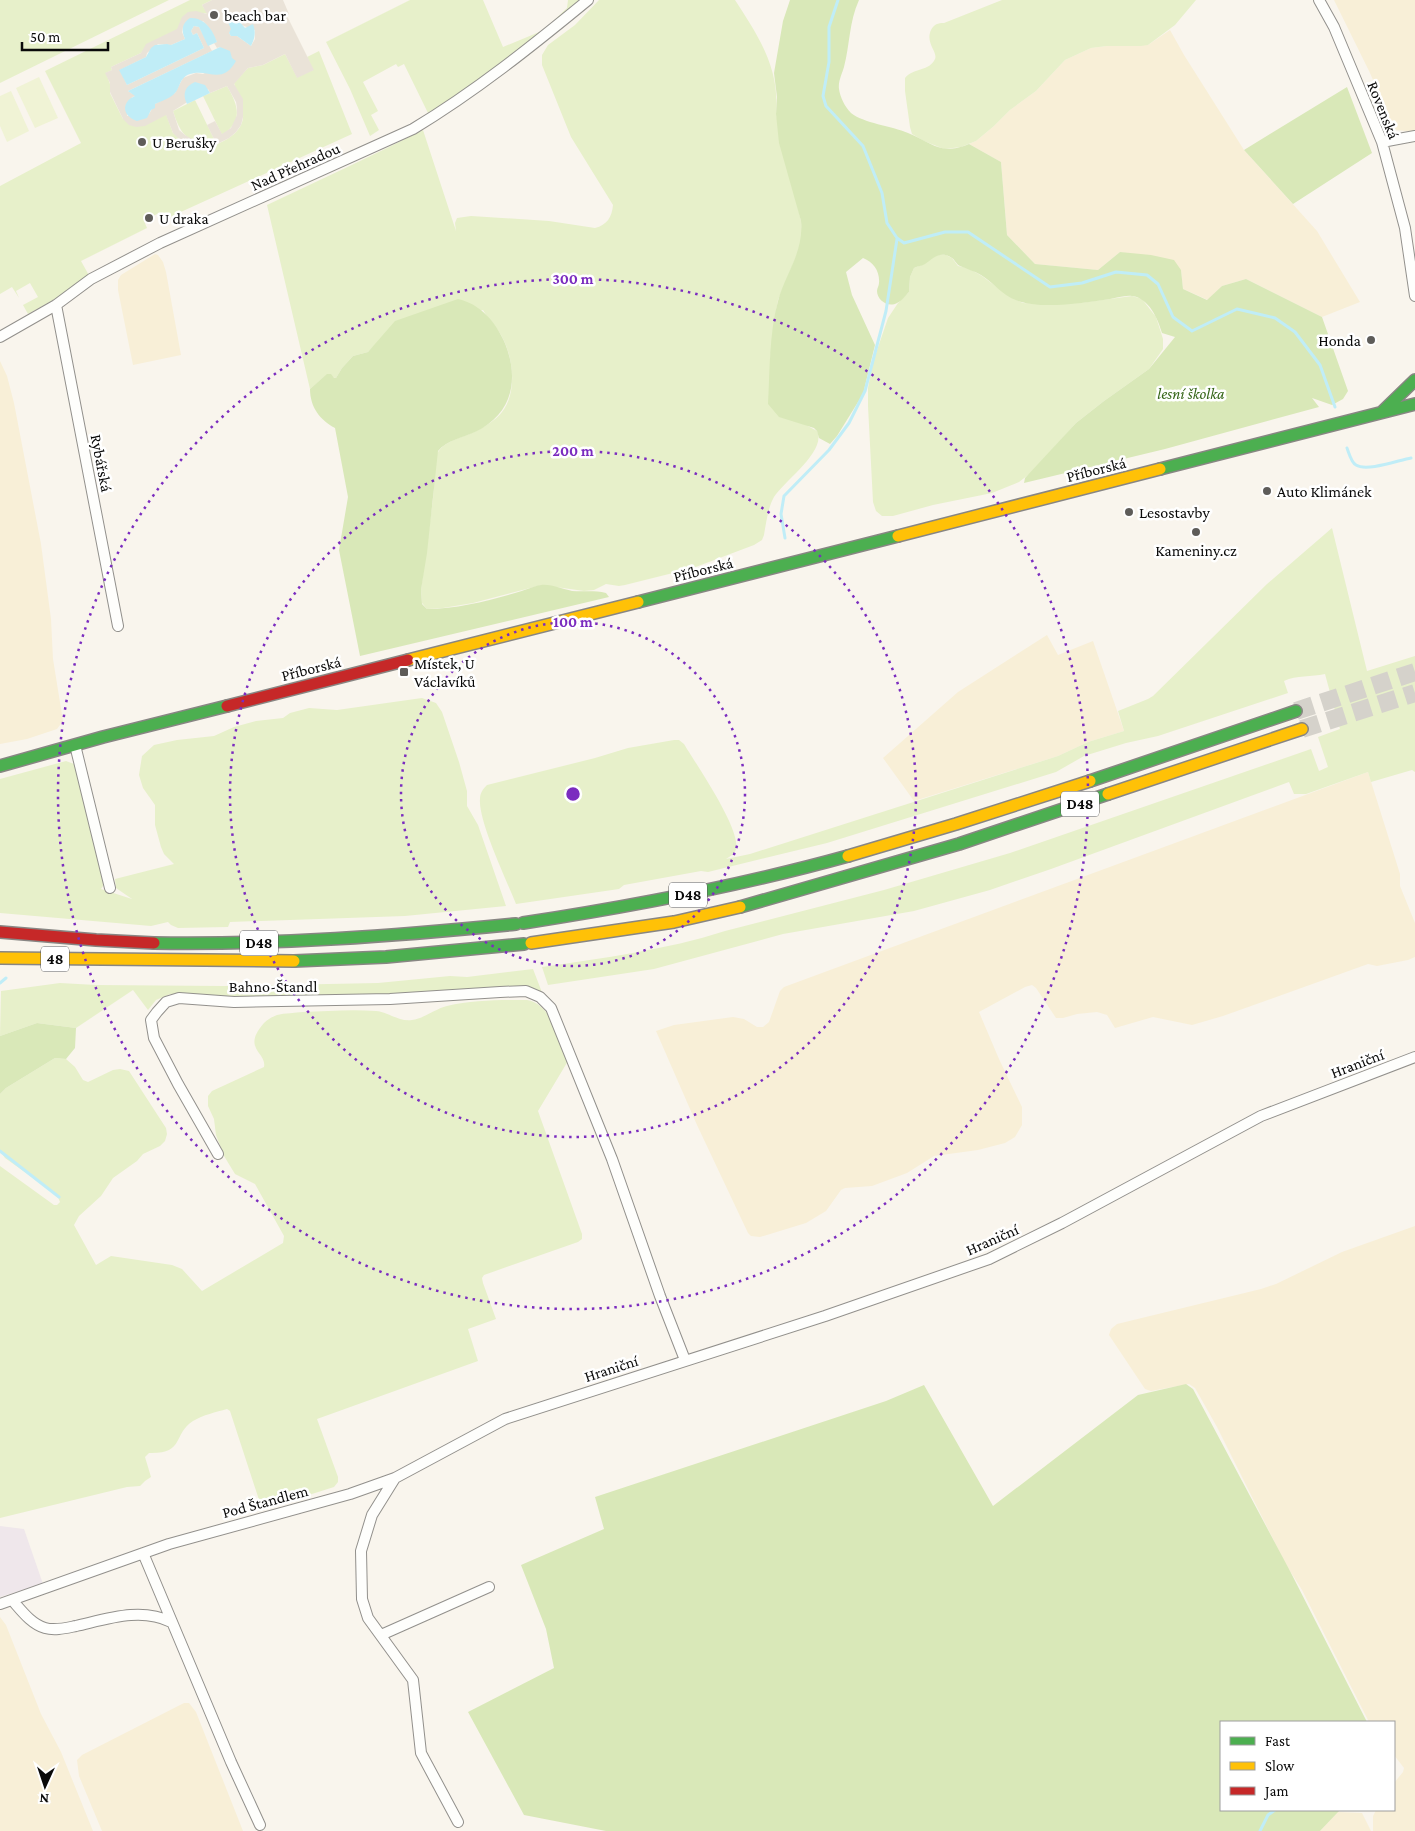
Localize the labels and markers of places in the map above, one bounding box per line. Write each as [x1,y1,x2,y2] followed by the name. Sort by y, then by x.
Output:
[224,7,286,24] place label: beach bar
[208,9,220,21] marker: beach bar
[152,134,217,152] place label: U Berušky
[136,136,148,148] marker: U Berušky
[159,210,209,227] place label: U draka
[143,212,155,224] marker: U draka
[1318,332,1362,349] place label: Honda
[1365,334,1377,346] marker: Honda
[1277,483,1372,500] place label: Auto Klimánek
[1261,485,1273,497] marker: Auto Klimánek
[1139,504,1211,522] place label: Lesostavby
[1123,506,1135,518] marker: Lesostavby
[1190,526,1202,538] marker: Kameniny.cz
[1155,542,1237,560] place label: Kameniny.cz
[414,655,476,690] place label: Místek, U Václavíků
[398,666,410,678] marker: Místek, U Václavíků
[564,785,582,803] centre of rings

